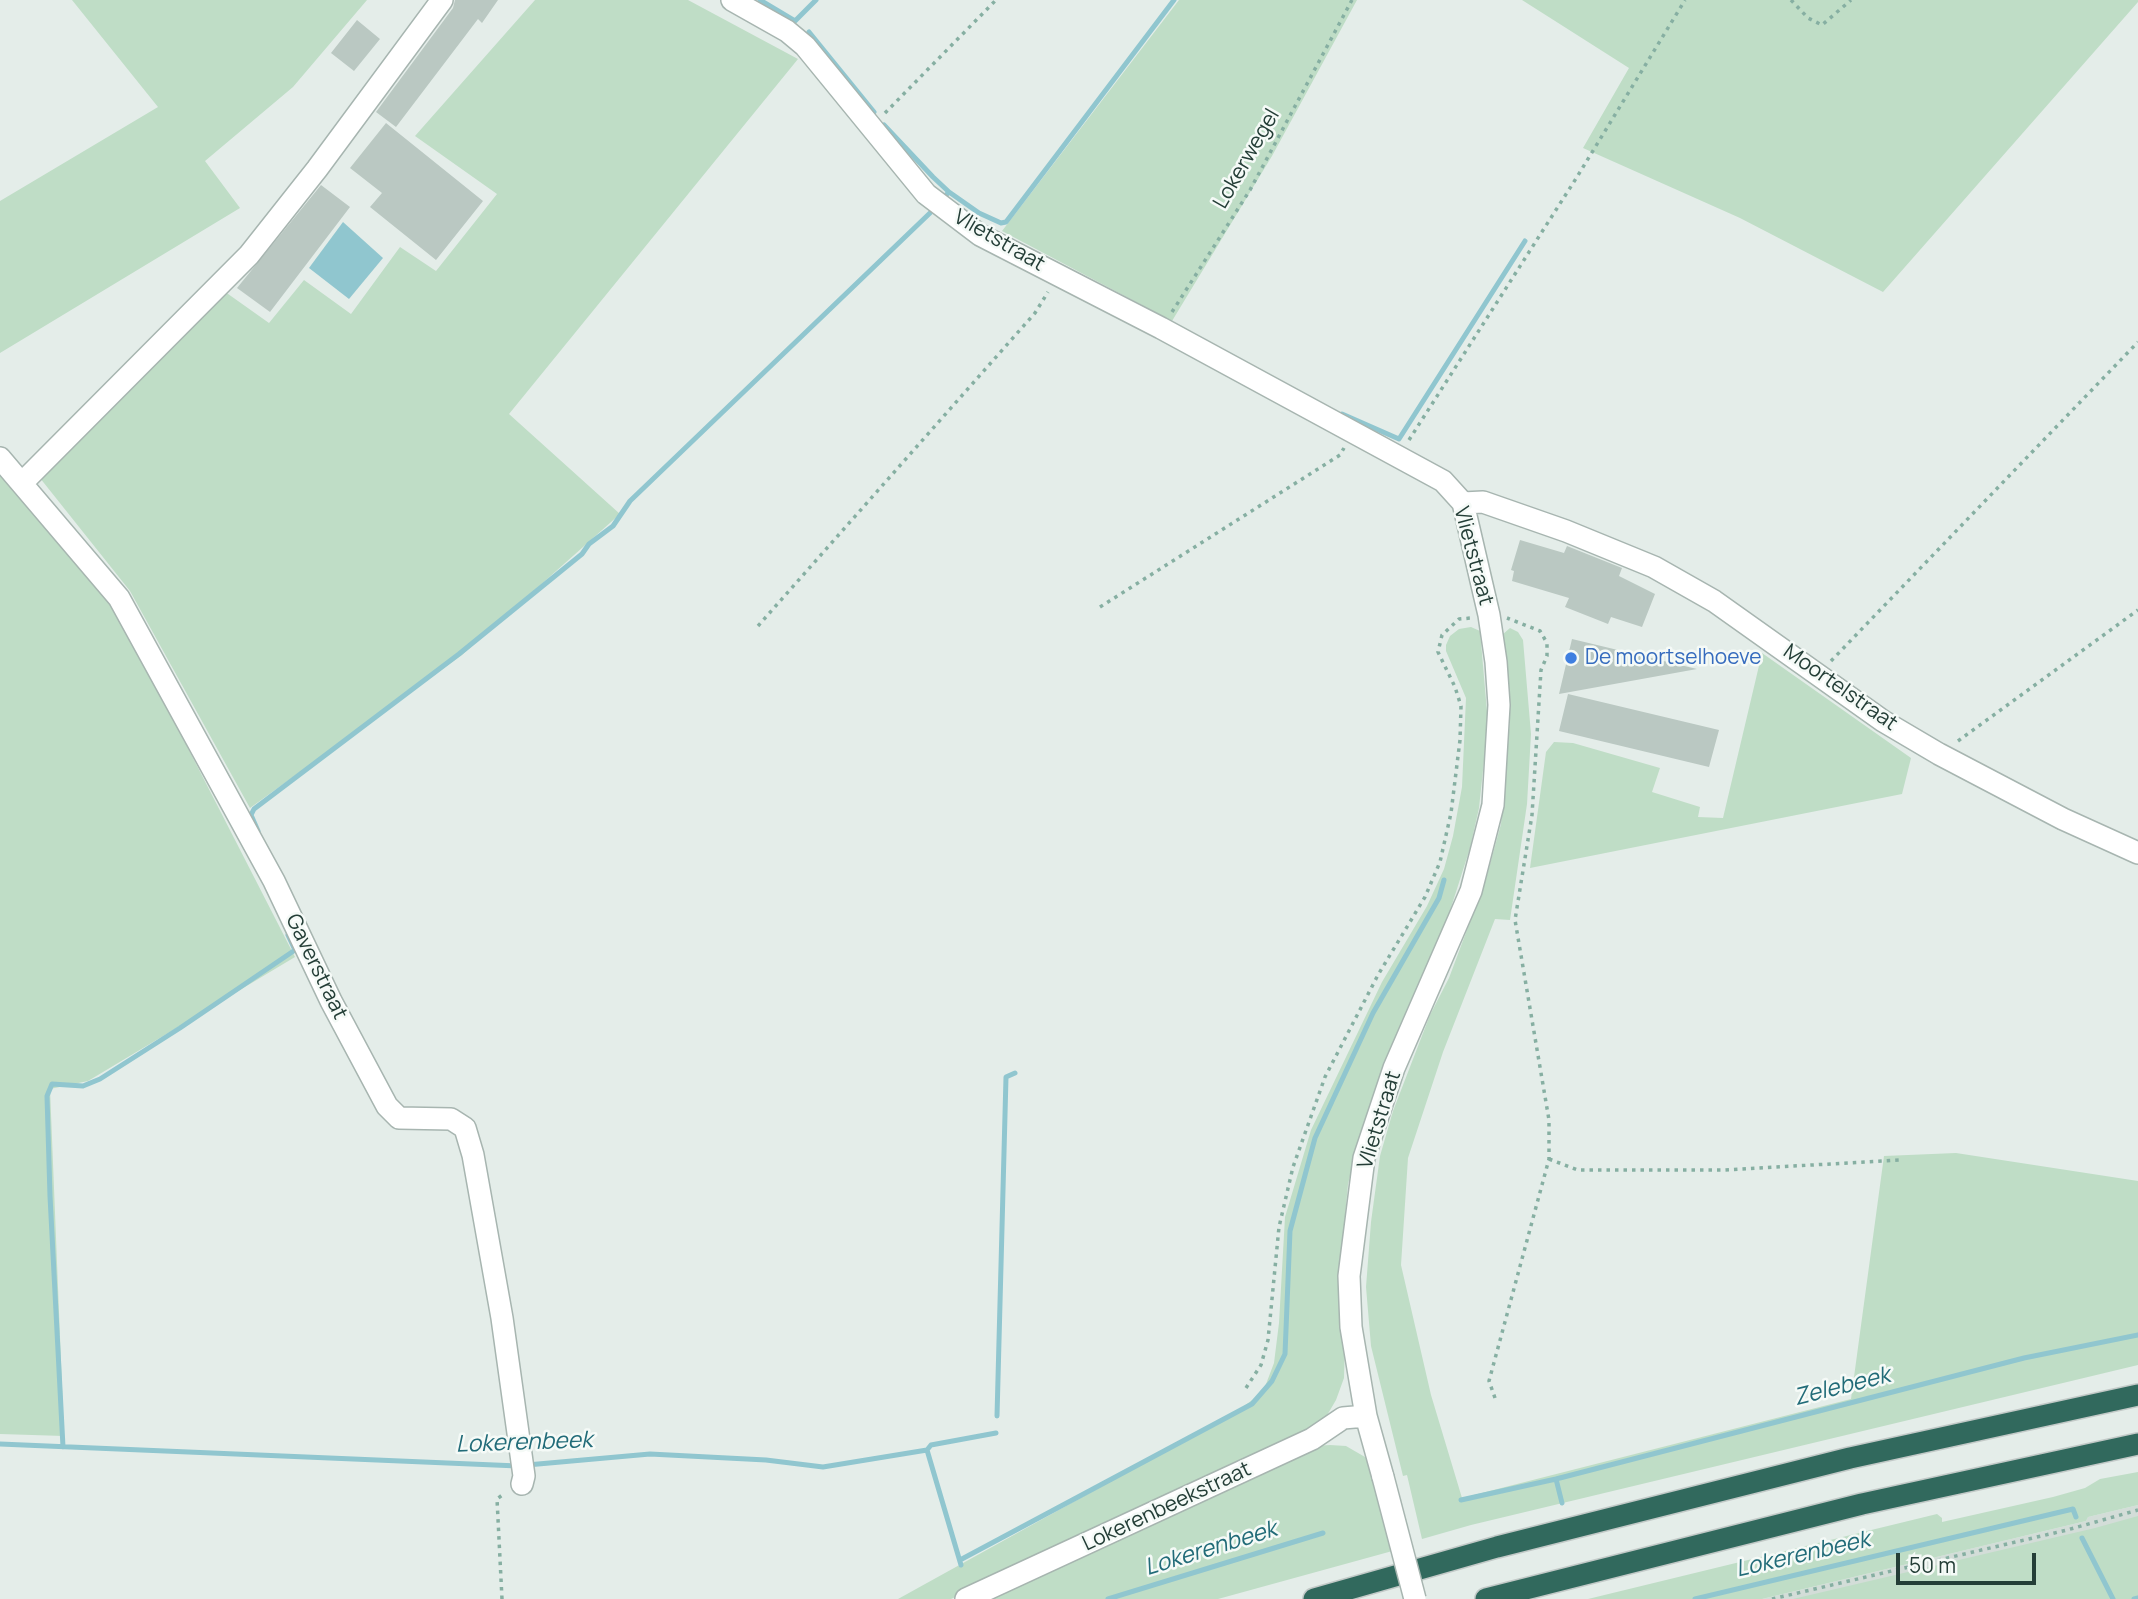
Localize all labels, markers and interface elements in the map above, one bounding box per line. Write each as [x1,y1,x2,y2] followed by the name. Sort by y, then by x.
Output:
[1208,105,1286,213] street label: Lokerwegel
[949,205,1049,277] street label: Vlietstraat
[1448,504,1498,608] street label: Vlietstraat
[1778,639,1902,737] street label: Moortelstraat
[1585,645,1762,671] place label: De moortselhoeve
[1563,650,1579,666] marker: De moortselhoeve
[280,910,352,1024] street label: Gaverstraat
[1353,1068,1407,1172] street label: Vlietstraat
[1791,1362,1893,1412] water label: Zelebeek
[455,1427,593,1459] water label: Lokerenbeek
[1079,1457,1255,1557] street label: Lokerenbeekstraat
[1142,1516,1280,1582] water label: Lokerenbeek
[1733,1526,1873,1584] water label: Lokerenbeek
[1900,1540,2040,1584] scale bar
[1909,1551,1956,1579] text: 50 m

